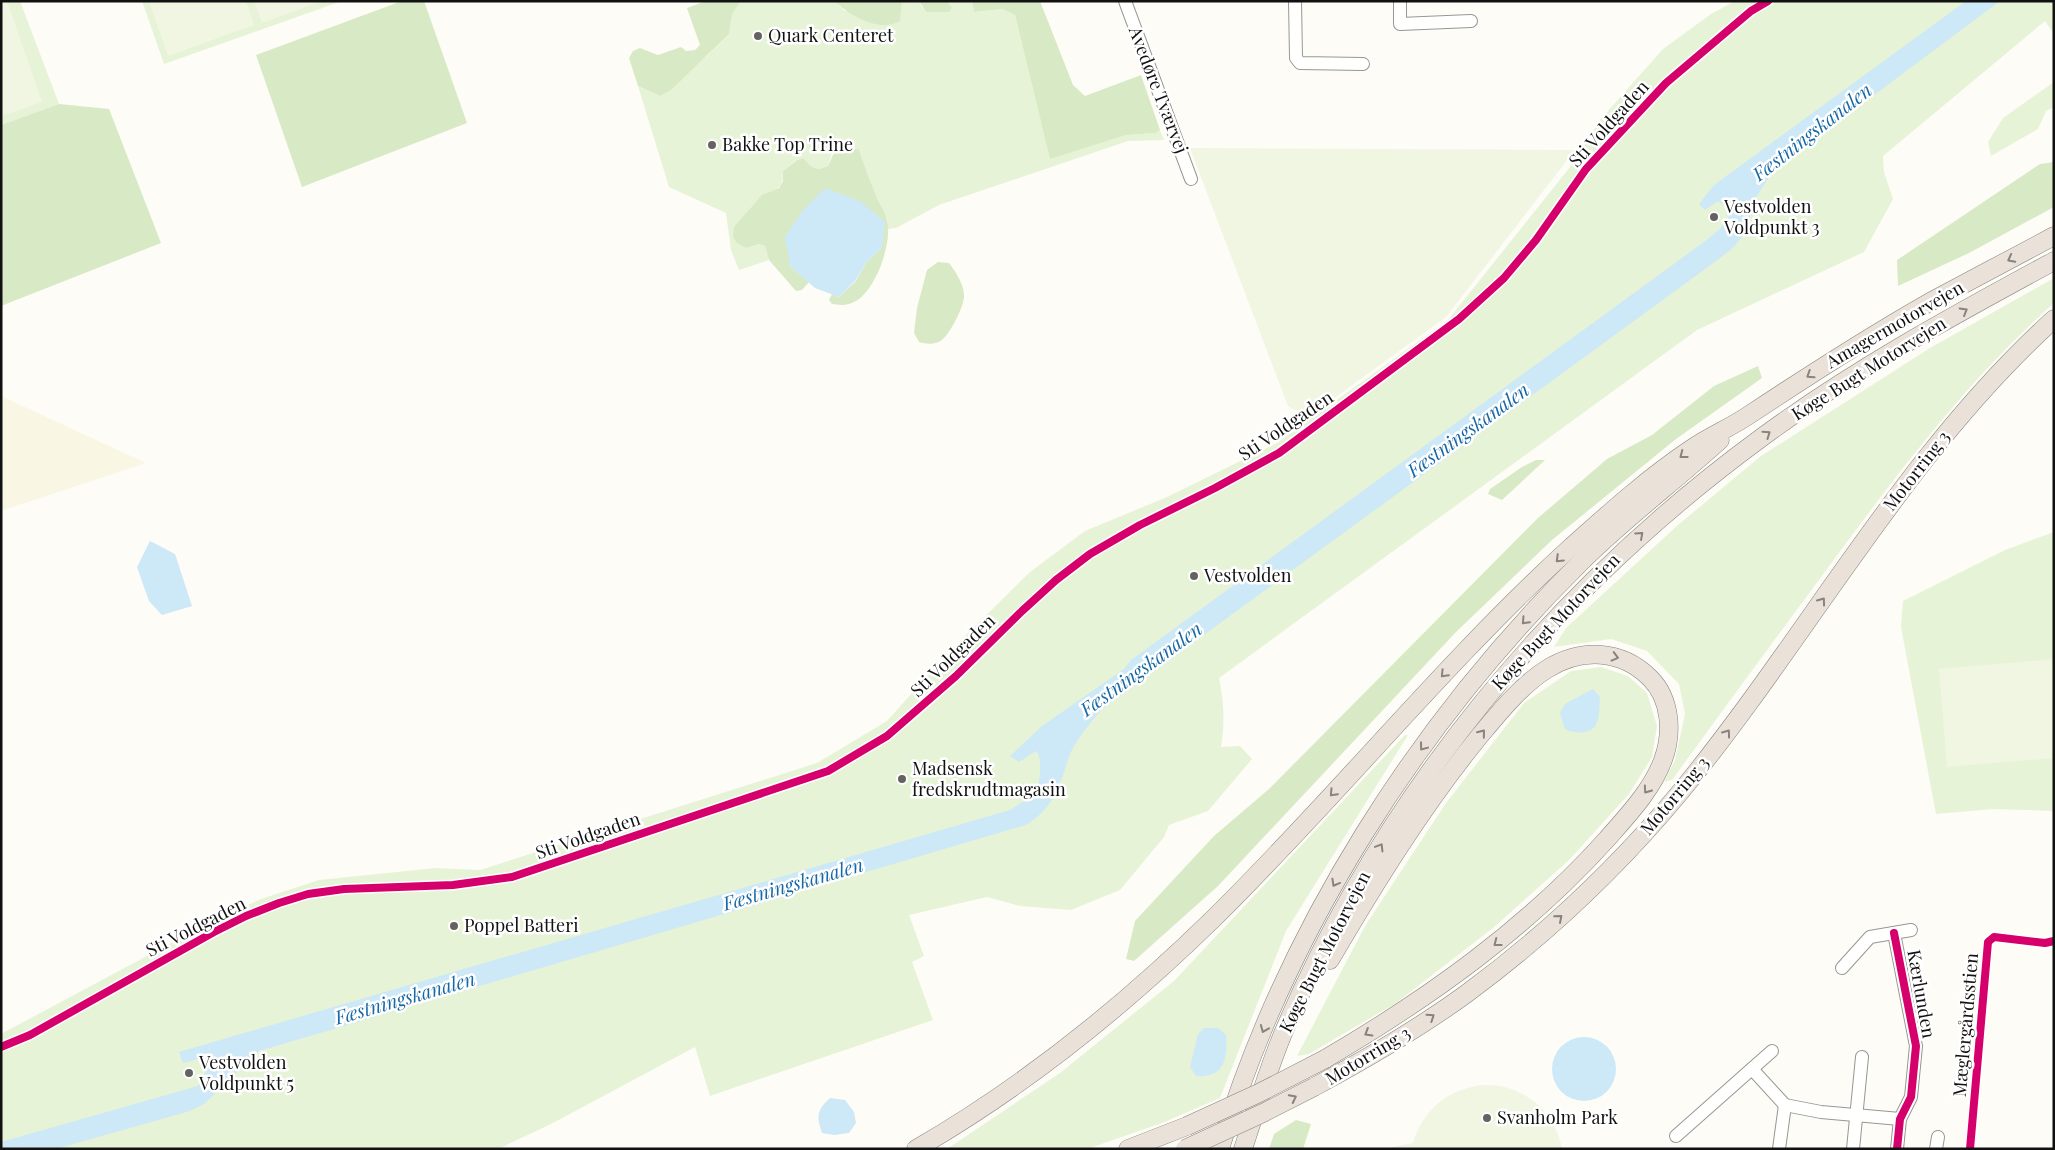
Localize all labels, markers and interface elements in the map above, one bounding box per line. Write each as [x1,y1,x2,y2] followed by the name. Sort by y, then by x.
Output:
[1123,22,1194,157] street label: Avedøre Tværvej
[768,23,894,47] place label: Quark Centeret
[752,30,764,42] marker: Quark Centeret
[1563,75,1654,172] street label: Sti Voldgaden
[1746,76,1876,187] water label: Fæstningskanalen
[722,132,853,156] place label: Bakke Top Trine
[706,139,718,151] marker: Bakke Top Trine
[1723,194,1820,239] place label: Vestvolden Voldpunkt 3
[1708,211,1720,223] marker: Vestvolden Voldpunkt 3
[2007,253,2016,263] one-way arrow
[1820,275,1968,374] street label: Amagermotorvejen
[1959,307,1968,317] one-way arrow
[1787,311,1951,426] street label: Køge Bugt Motorvejen
[1806,369,1815,379] one-way arrow
[1400,376,1534,483] water label: Fæstningskanalen
[1233,385,1338,466] street label: Sti Voldgaden
[1877,425,1955,515] street label: Motorring 3
[1761,431,1771,440] one-way arrow
[1680,449,1689,457] one-way arrow
[1634,532,1643,541] one-way arrow
[1486,548,1625,695] street label: Køge Bugt Motorvejen
[1556,553,1565,562] one-way arrow
[1203,563,1292,587] place label: Vestvolden
[1188,570,1200,582] marker: Vestvolden
[1816,597,1825,607] one-way arrow
[905,609,1000,702] street label: Sti Voldgaden
[1073,615,1207,722] water label: Fæstningskanalen
[1522,615,1531,624] one-way arrow
[1611,652,1619,662] one-way arrow
[1441,668,1450,677] one-way arrow
[1721,729,1730,739] one-way arrow
[1477,730,1485,739] one-way arrow
[1420,741,1429,751] one-way arrow
[1634,751,1714,840] street label: Motorring 3
[912,756,1066,801] place label: Madsensk fredskrudtmagasin
[896,773,908,785] marker: Madsensk fredskrudtmagasin
[1644,784,1653,793] one-way arrow
[1330,788,1339,797] one-way arrow
[532,806,643,864] street label: Sti Voldgaden
[1374,844,1383,853] one-way arrow
[719,851,866,916] water label: Fæstningskanalen
[1273,867,1375,1036] street label: Køge Bugt Motorvejen
[1331,878,1341,887] one-way arrow
[141,891,250,962] street label: Sti Voldgaden
[464,913,578,937] place label: Poppel Batteri
[1554,914,1563,923] one-way arrow
[448,920,460,932] marker: Poppel Batteri
[1493,937,1503,946] one-way arrow
[1902,948,1942,1040] street label: Kærlunden
[1947,952,1983,1098] street label: Mæglergårdsstien
[331,965,478,1030] water label: Fæstningskanalen
[1426,1014,1435,1023] one-way arrow
[1320,1020,1415,1090] street label: Motorring 3
[1260,1024,1270,1033] one-way arrow
[1365,1026,1374,1036] one-way arrow
[198,1050,294,1095] place label: Vestvolden Voldpunkt 5
[183,1067,195,1079] marker: Vestvolden Voldpunkt 5
[1287,1094,1296,1104] one-way arrow
[1497,1105,1618,1129] place label: Svanholm Park
[1481,1112,1493,1124] marker: Svanholm Park

